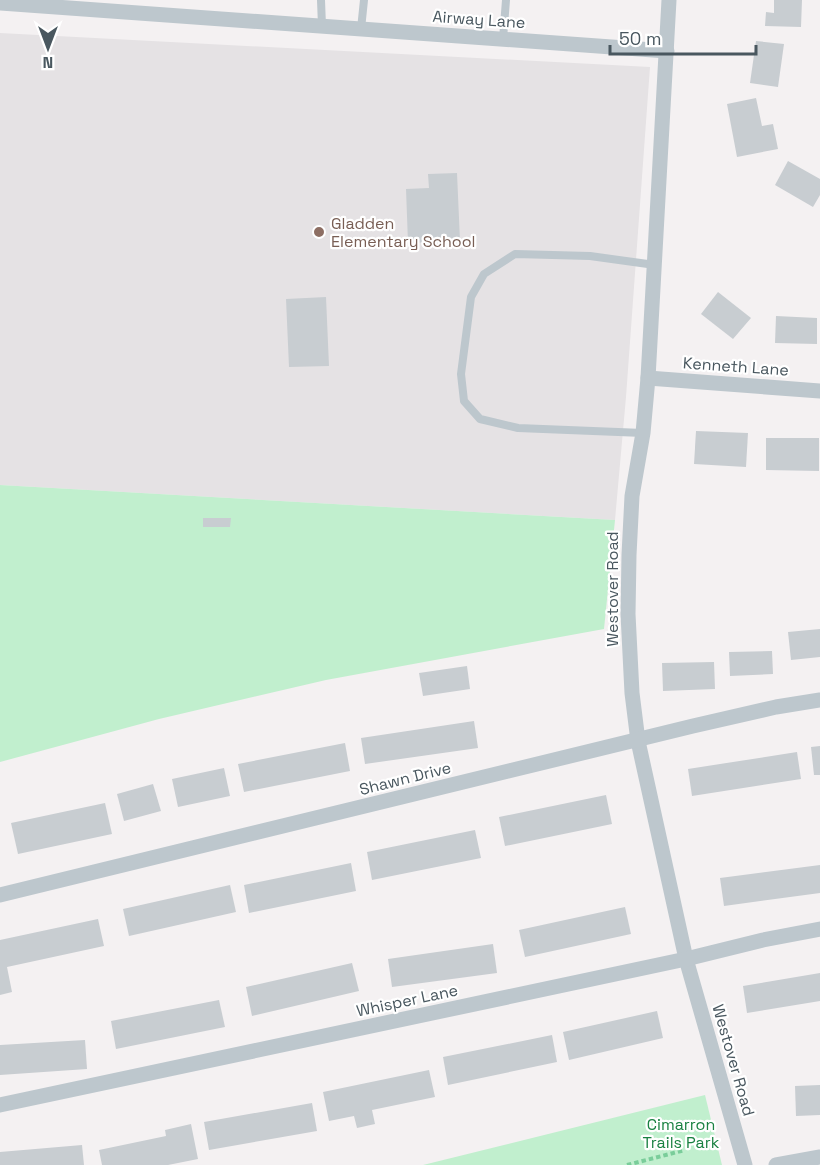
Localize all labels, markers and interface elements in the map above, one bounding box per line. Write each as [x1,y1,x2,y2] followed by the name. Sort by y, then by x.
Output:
[432,6,526,33] street label: Airway Lane
[18,18,78,78] north arrow
[610,18,756,56] scale bar
[619,27,661,50] text: 50 m
[43,52,53,73] text: N
[331,213,476,252] place label: Gladden Elementary School
[312,225,326,239] marker: Gladden Elementary School
[682,352,790,381] street label: Kenneth Lane
[602,531,623,647] street label: Westover Road
[357,757,453,800] street label: Shawn Drive
[354,979,460,1021] street label: Whisper Lane
[708,1002,760,1118] street label: Westover Road
[643,1114,720,1153] park label: Cimarron Trails Park

